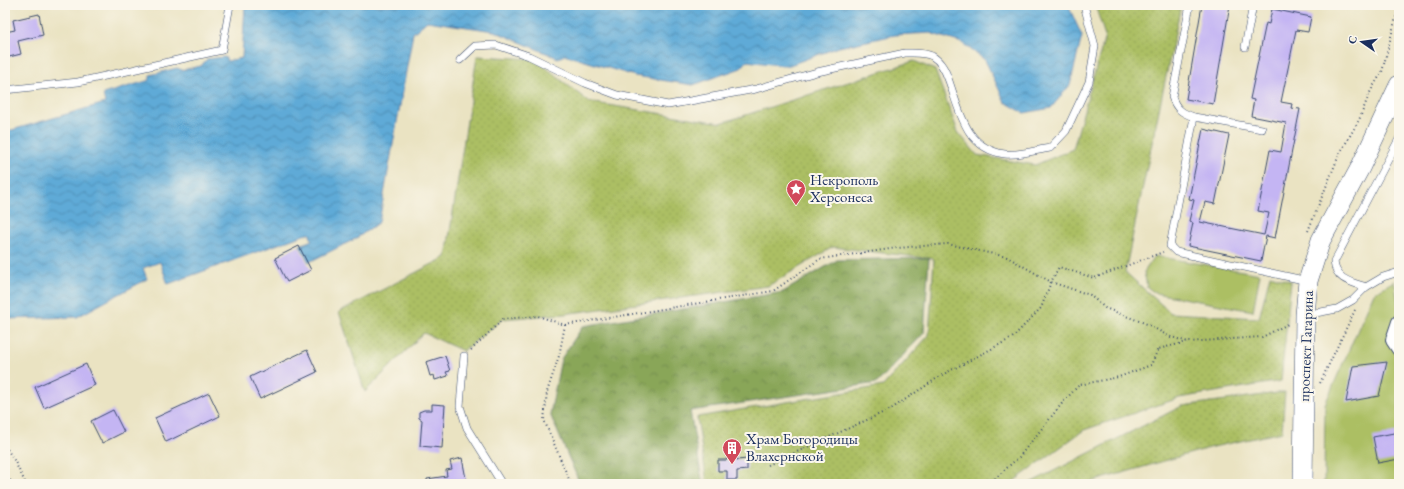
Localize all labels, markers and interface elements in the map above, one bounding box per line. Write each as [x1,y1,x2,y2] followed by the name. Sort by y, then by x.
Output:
[1342,22,1382,62] north arrow
[1345,34,1360,45] text: С
[809,170,878,206] place label: Некрополь Херсонеса
[785,178,807,206] place icon: Некрополь Херсонеса
[1294,290,1317,402] street label: проспект Гагарина
[745,429,858,465] place label: Храм Богородицы Влахернской
[721,437,743,465] building icon: Храм Богородицы Влахернской

